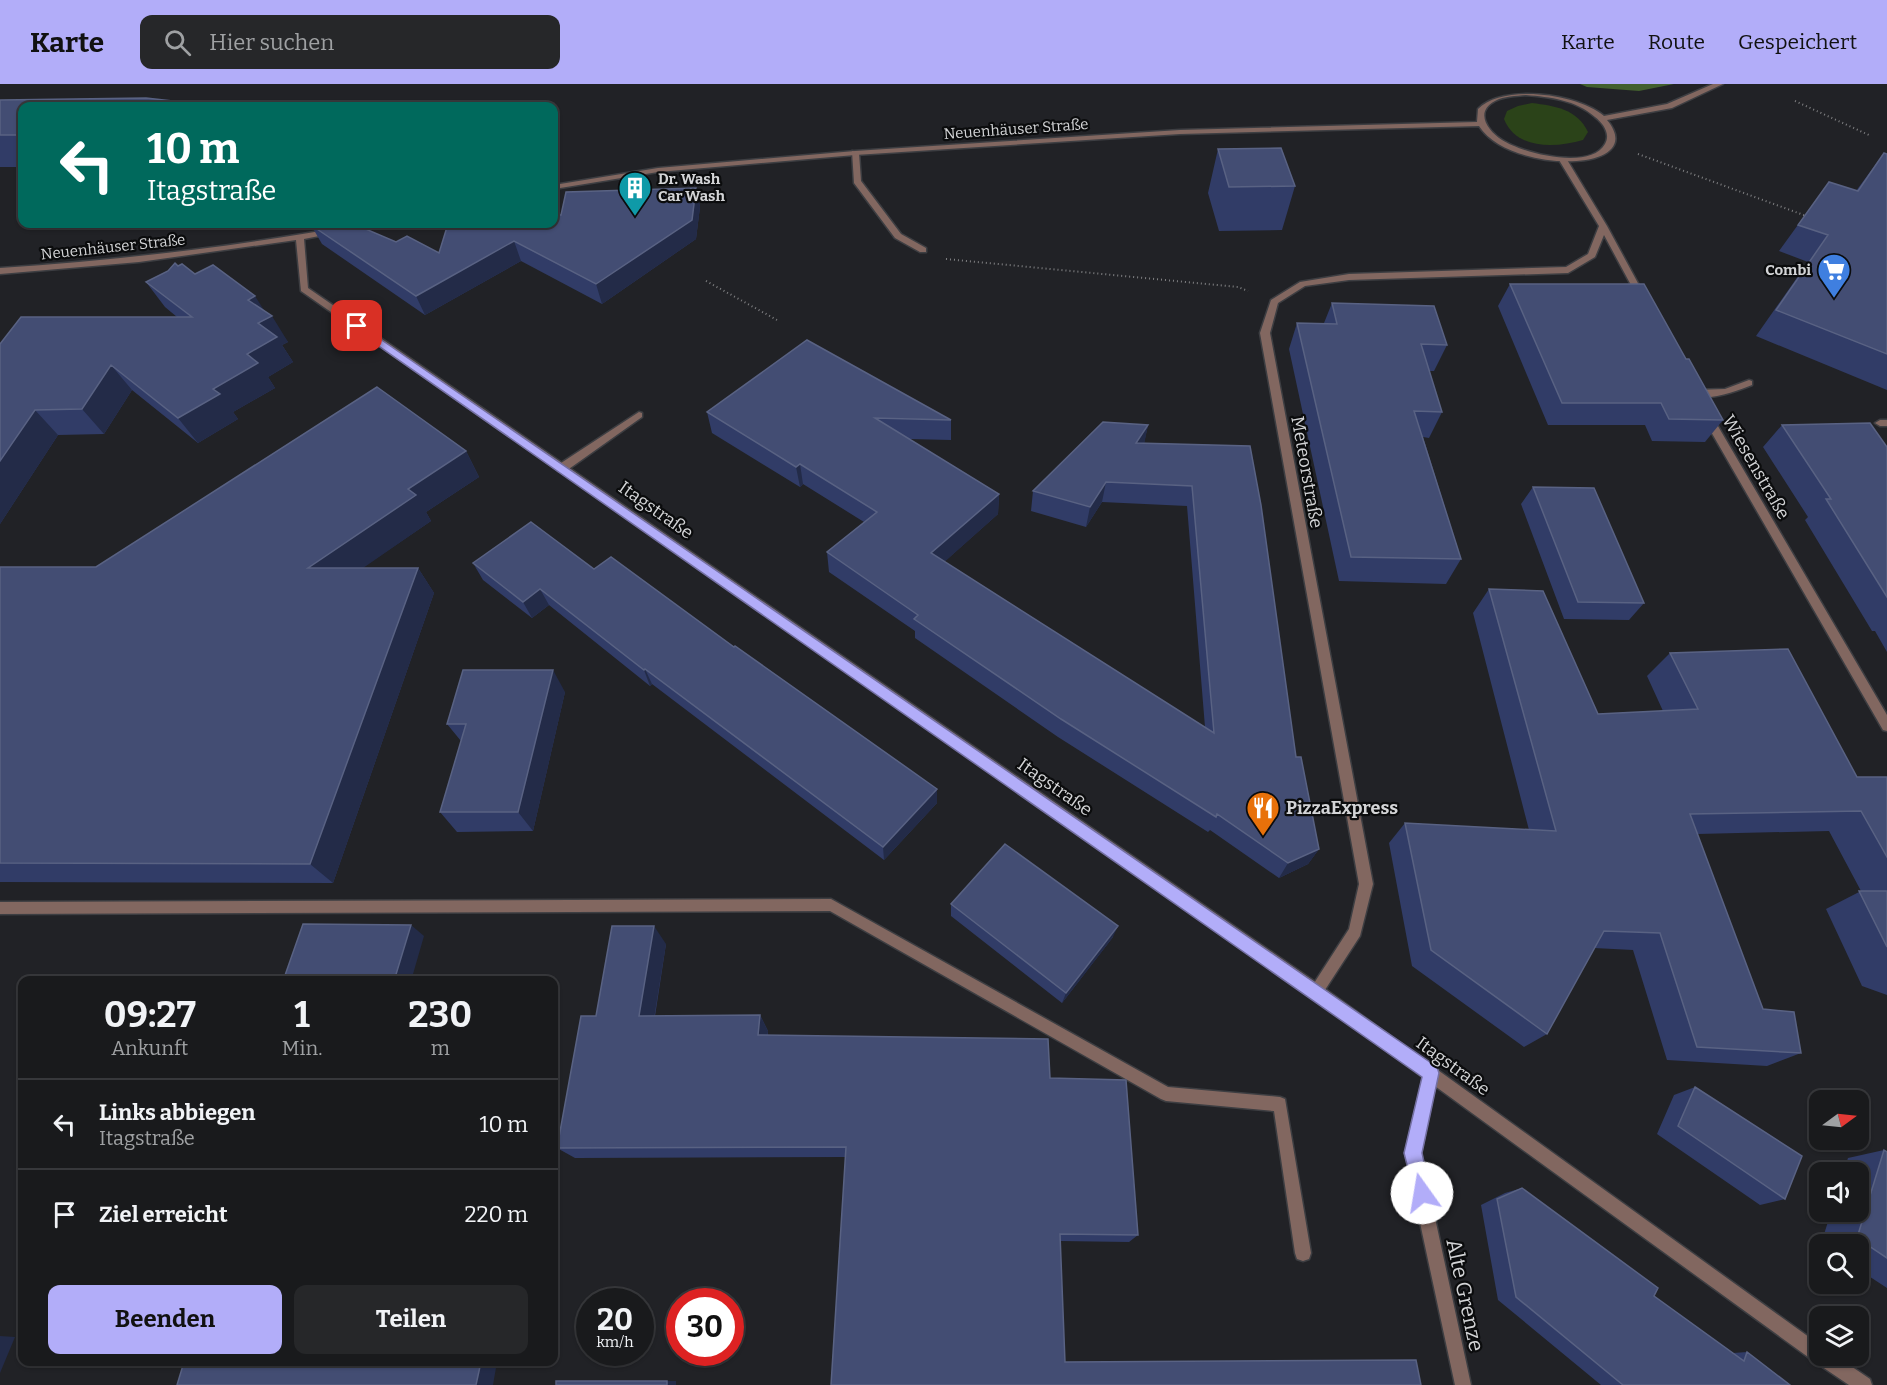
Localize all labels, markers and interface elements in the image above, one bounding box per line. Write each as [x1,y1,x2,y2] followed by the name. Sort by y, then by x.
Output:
[140,15,560,69] search box
[30,26,104,59] text: Karte
[161,26,194,59] icon: search
[209,29,334,56] text: Hier suchen
[1561,29,1615,55] text: Karte
[1648,29,1705,55] text: Route
[1738,29,1857,55] text: Gespeichert
[943,115,1089,143] street label: Neuenhäuser Straße
[147,124,239,174] text: 10 m
[48,126,126,204] icon: left
[617,170,653,217] building icon: Dr. Wash Car Wash
[658,170,725,205] place label: Dr. Wash Car Wash
[147,175,276,207] text: Itagstraße
[40,230,186,264] street label: Neuenhäuser Straße
[1816,252,1852,299] supermarket icon: Combi
[1765,261,1811,279] place label: Combi
[331,300,382,351] pin
[340,309,373,342] icon: arrive
[1717,411,1795,523] street label: Wiesenstraße
[1286,414,1328,530] street label: Meteorstraße
[614,476,698,544] street label: Itagstraße
[1013,753,1097,821] street label: Itagstraße
[1245,790,1281,837] restaurant icon: PizzaExpress
[1286,797,1398,819] place label: PizzaExpress
[104,993,196,1037] text: 09:27
[294,993,310,1037] text: 1
[408,993,472,1037] text: 230
[1412,1032,1494,1100] street label: Itagstraße
[111,1036,188,1060] text: Ankunft
[282,1036,322,1060] text: Min.
[431,1036,450,1060] text: m
[1809,1090,1869,1150] north arrow
[1809,1090,1869,1366] map controls
[99,1099,256,1126] text: Links abbiegen
[48,1108,81,1141] icon: left
[480,1111,528,1138] text: 10 m
[99,1126,195,1150] text: Itagstraße
[1390,1161,1454,1225] position arrow
[1809,1162,1869,1222] button: sound
[48,1198,81,1231] icon: arrive
[99,1201,228,1228] text: Ziel erreicht
[465,1201,528,1228] text: 220 m
[1809,1234,1869,1294] button: search
[1440,1236,1490,1354] street label: Alte Grenze
[48,1285,282,1354] button: Beenden
[294,1285,528,1354] button: Teilen
[666,1288,744,1366] speed limit sign: 30
[597,1302,633,1338] text: 20
[1809,1306,1869,1366] button: layers
[596,1333,634,1351] text: km/h

